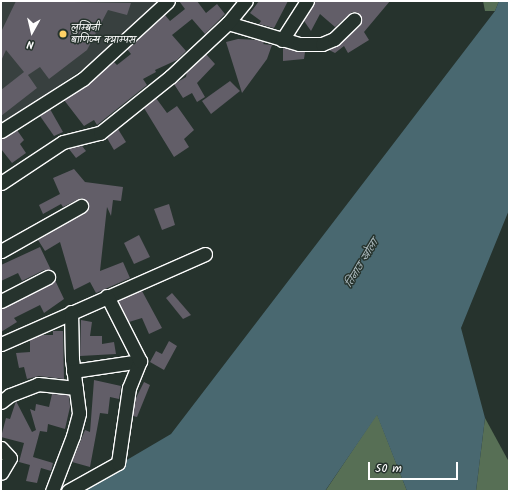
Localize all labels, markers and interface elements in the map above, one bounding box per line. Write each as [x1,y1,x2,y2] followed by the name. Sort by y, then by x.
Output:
[12,12,52,52] north arrow
[71,22,136,46] place label: लुम्बिनी बाणिज्य क्याम्पस
[58,29,68,39] marker: लुम्बिनी बाणिज्य क्याम्पस
[26,34,35,53] text: N
[343,238,381,290] water label: तिनाउ खोला
[370,454,460,480] scale bar
[375,459,402,478] text: 50 m

